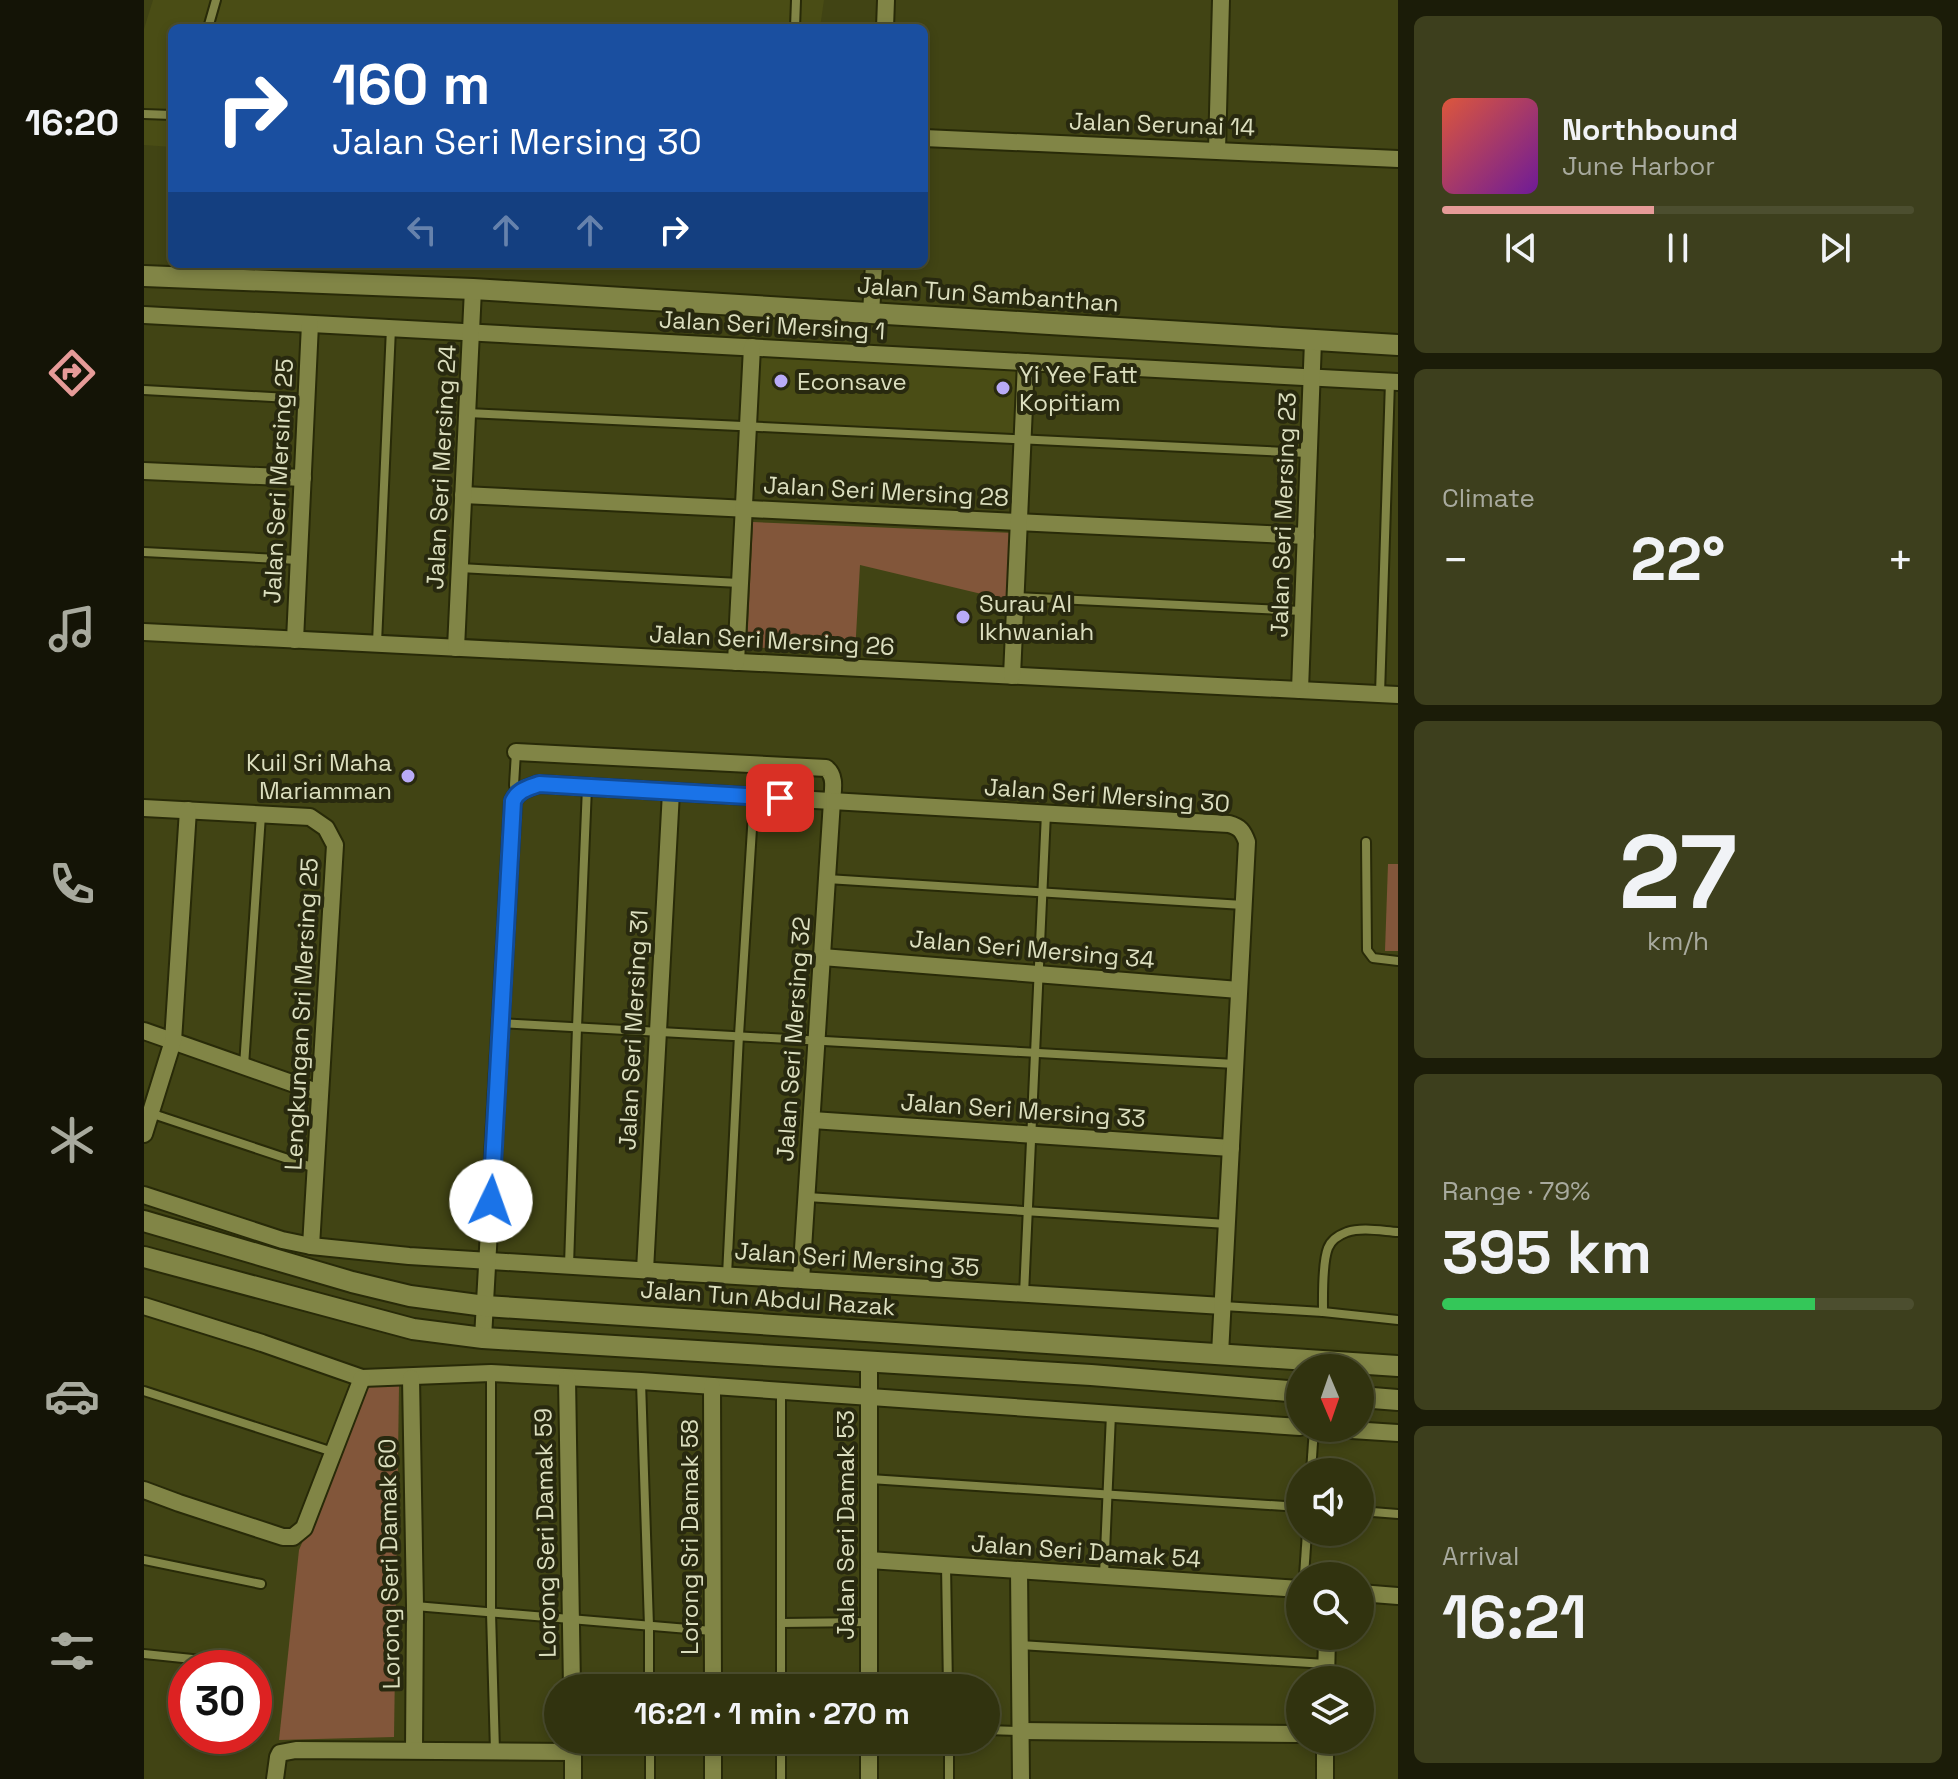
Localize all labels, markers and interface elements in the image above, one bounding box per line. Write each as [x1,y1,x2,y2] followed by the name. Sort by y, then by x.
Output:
[332,49,490,120] text: 160 m
[200,56,304,160] icon: right
[25,100,119,146] text: 16:20
[1068,105,1256,143] street label: Jalan Serunai 14
[1562,110,1738,149] text: Northbound
[332,119,702,165] text: Jalan Seri Mersing 30
[1562,149,1715,183] text: June Harbor
[400,208,444,252] icon: left
[484,208,528,252] icon: ahead
[568,208,612,252] icon: ahead
[652,208,696,252] icon: right
[1499,226,1543,270] icon: previous
[1656,226,1700,270] icon: pause
[1813,226,1857,270] icon: next
[856,269,1120,319] street label: Jalan Tun Sambanthan
[658,304,886,346] street label: Jalan Seri Mersing 1
[419,344,463,590] street label: Jalan Seri Mersing 24
[44,345,100,401] icon: directions
[256,358,300,604] street label: Jalan Seri Mersing 25
[1019,359,1138,418] place label: Yi Yee Fatt Kopitiam
[797,366,907,397] place label: Econsave
[772,372,790,390] marker: Econsave
[994,379,1012,397] marker: Yi Yee Fatt Kopitiam
[1263,392,1303,638] street label: Jalan Seri Mersing 23
[762,469,1010,513] street label: Jalan Seri Mersing 28
[1442,481,1535,515] text: Climate
[1631,521,1725,598] text: 22°
[1442,532,1469,588] text: −
[1887,532,1914,588] text: +
[979,588,1094,647] place label: Surau Al Ikhwaniah
[44,601,100,657] icon: music
[954,608,972,626] marker: Surau Al Ikhwaniah
[648,618,896,662] street label: Jalan Seri Mersing 26
[246,747,392,806] place label: Kuil Sri Maha Mariamman
[746,764,814,832] pin
[399,767,417,785] marker: Kuil Sri Maha Mariamman
[983,771,1231,819] street label: Jalan Seri Mersing 30
[758,776,802,820] icon: arrive
[1619,806,1737,938] text: 27
[44,856,100,912] icon: phone
[277,857,325,1171] street label: Lengkungan Sri Mersing 25
[611,909,655,1151] street label: Jalan Seri Mersing 31
[769,915,817,1163] street label: Jalan Seri Mersing 32
[908,923,1156,975] street label: Jalan Seri Mersing 34
[1647,924,1709,958] text: km/h
[899,1086,1147,1134] street label: Jalan Seri Mersing 33
[44,1112,100,1168] icon: climate
[449,1159,533,1243] position arrow
[1442,1174,1590,1208] text: Range · 79%
[1442,1214,1652,1291] text: 395 km
[733,1235,981,1283] street label: Jalan Seri Mersing 35
[639,1274,897,1322] street label: Jalan Tun Abdul Razak
[1286,1354,1374,1442] north arrow
[1286,1354,1374,1754] map controls
[44,1368,100,1424] icon: car
[527,1408,563,1658] street label: Lorong Seri Damak 59
[830,1410,861,1640] street label: Jalan Seri Damak 53
[674,1419,705,1655] street label: Lorong Sri Damak 58
[371,1438,407,1690] street label: Lorong Seri Damak 60
[1286,1458,1374,1546] button: sound
[970,1527,1202,1575] street label: Jalan Seri Damak 54
[1442,1539,1519,1573] text: Arrival
[1286,1562,1374,1650] button: search
[1442,1579,1587,1656] text: 16:21
[44,1623,100,1679] icon: filters
[168,1650,272,1754] speed limit sign: 30
[1286,1666,1374,1754] button: layers
[634,1694,910,1733] text: 16:21 · 1 min · 270 m

